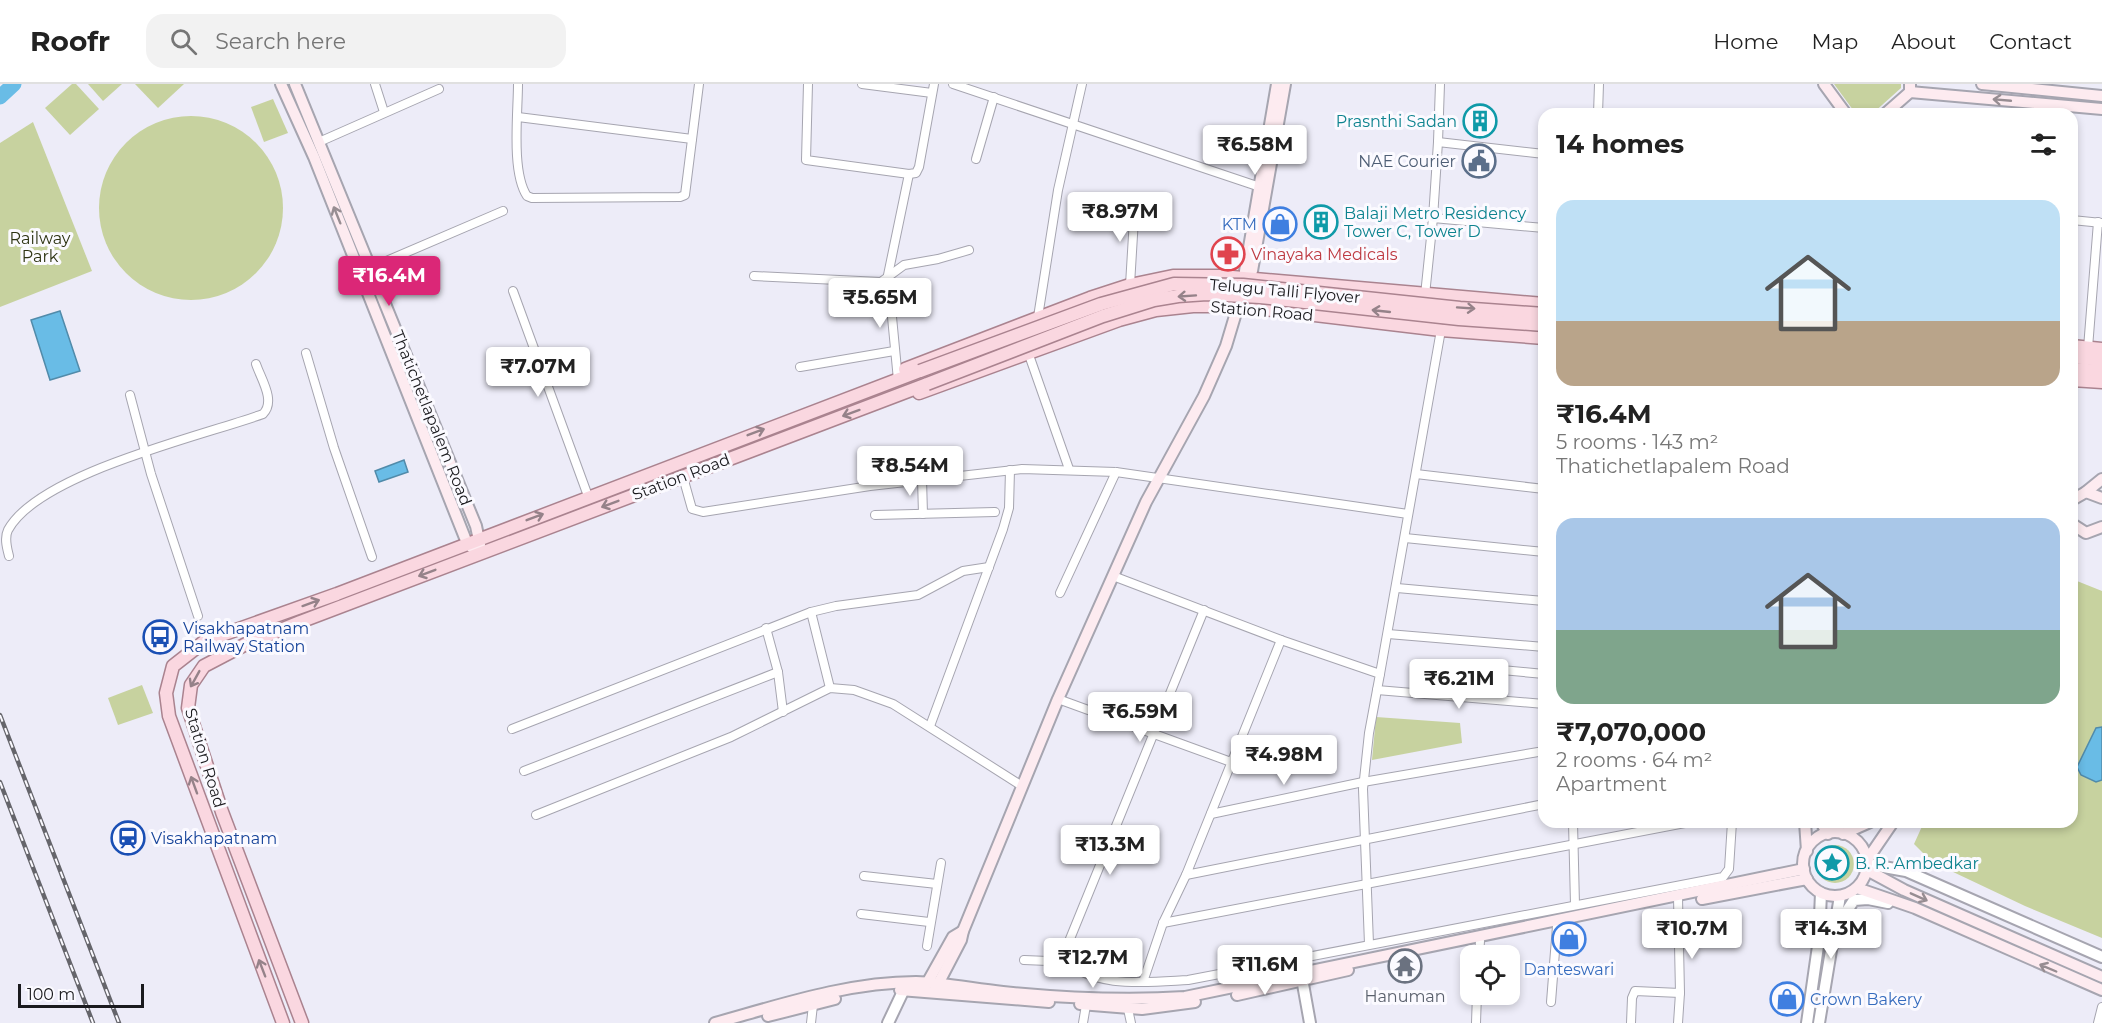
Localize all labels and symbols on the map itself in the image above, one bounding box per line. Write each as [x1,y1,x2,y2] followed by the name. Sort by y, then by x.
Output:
[1992,94,2012,105] one-way arrow
[1462,103,1498,139] building icon: Prasnthi Sadan
[1336,112,1457,131] place label: Prasnthi Sadan
[1206,125,1304,176] pin: ₹6.58M
[1461,143,1497,179] public building icon: NAE Courier
[1358,152,1456,171] place label: NAE Courier
[1071,192,1169,243] pin: ₹8.97M
[1303,204,1339,240] building icon: Balaji Metro Residency Tower C, Tower D
[1344,204,1527,241] place label: Balaji Metro Residency Tower C, Tower D
[1262,206,1298,242] shop icon: KTM
[331,207,342,225] one-way arrow
[1222,215,1257,234] place label: KTM
[9,229,71,266] park label: Railway Park
[1210,236,1246,272] pharmacy icon: Vinayaka Medicals
[1251,245,1398,264] place label: Vinayaka Medicals
[340,256,438,307] pin: ₹16.4M
[1209,275,1361,307] street label: Telugu Talli Flyover
[831,278,929,329] pin: ₹5.65M
[1177,290,1197,301] one-way arrow
[1210,297,1314,325] street label: Station Road
[1455,303,1475,314] one-way arrow
[1371,305,1391,316] one-way arrow
[388,328,476,508] street label: Thatichetlapalem Road
[489,347,587,398] pin: ₹7.07M
[842,408,861,419] one-way arrow
[746,426,765,437] one-way arrow
[861,446,959,497] pin: ₹8.54M
[629,450,733,504] street label: Station Road
[601,500,620,511] one-way arrow
[525,510,544,521] one-way arrow
[419,569,437,580] one-way arrow
[301,596,320,607] one-way arrow
[142,619,178,655] bus stop icon: Visakhapatnam Railway Station
[183,619,309,656] place label: Visakhapatnam Railway Station
[1410,659,1508,710] pin: ₹6.21M
[189,670,201,687] one-way arrow
[1091,692,1189,743] pin: ₹6.59M
[181,706,229,810] street label: Station Road
[1235,735,1333,786] pin: ₹4.98M
[188,777,199,795] one-way arrow
[110,820,146,856] station icon: Visakhapatnam
[1061,825,1159,876] pin: ₹13.3M
[151,829,277,848] place label: Visakhapatnam
[1814,845,1850,881] place icon: B. R. Ambedkar
[1855,854,1979,873] place label: B. R. Ambedkar
[1909,891,1927,903] one-way arrow
[1643,909,1741,960] pin: ₹10.7M
[1782,909,1880,960] pin: ₹14.3M
[1551,921,1587,957] shop icon: Danteswari
[1044,938,1142,989] pin: ₹12.7M
[1216,945,1314,996] pin: ₹11.6M
[1387,948,1423,984] temple icon: Hanuman
[256,959,267,978] one-way arrow
[1524,960,1614,979] place label: Danteswari
[2039,962,2058,973] one-way arrow
[18,981,144,1008] scale bar
[1769,981,1805,1017] shop icon: Crown Bakery
[1364,987,1446,1006] place label: Hanuman
[1810,990,1922,1009] place label: Crown Bakery

